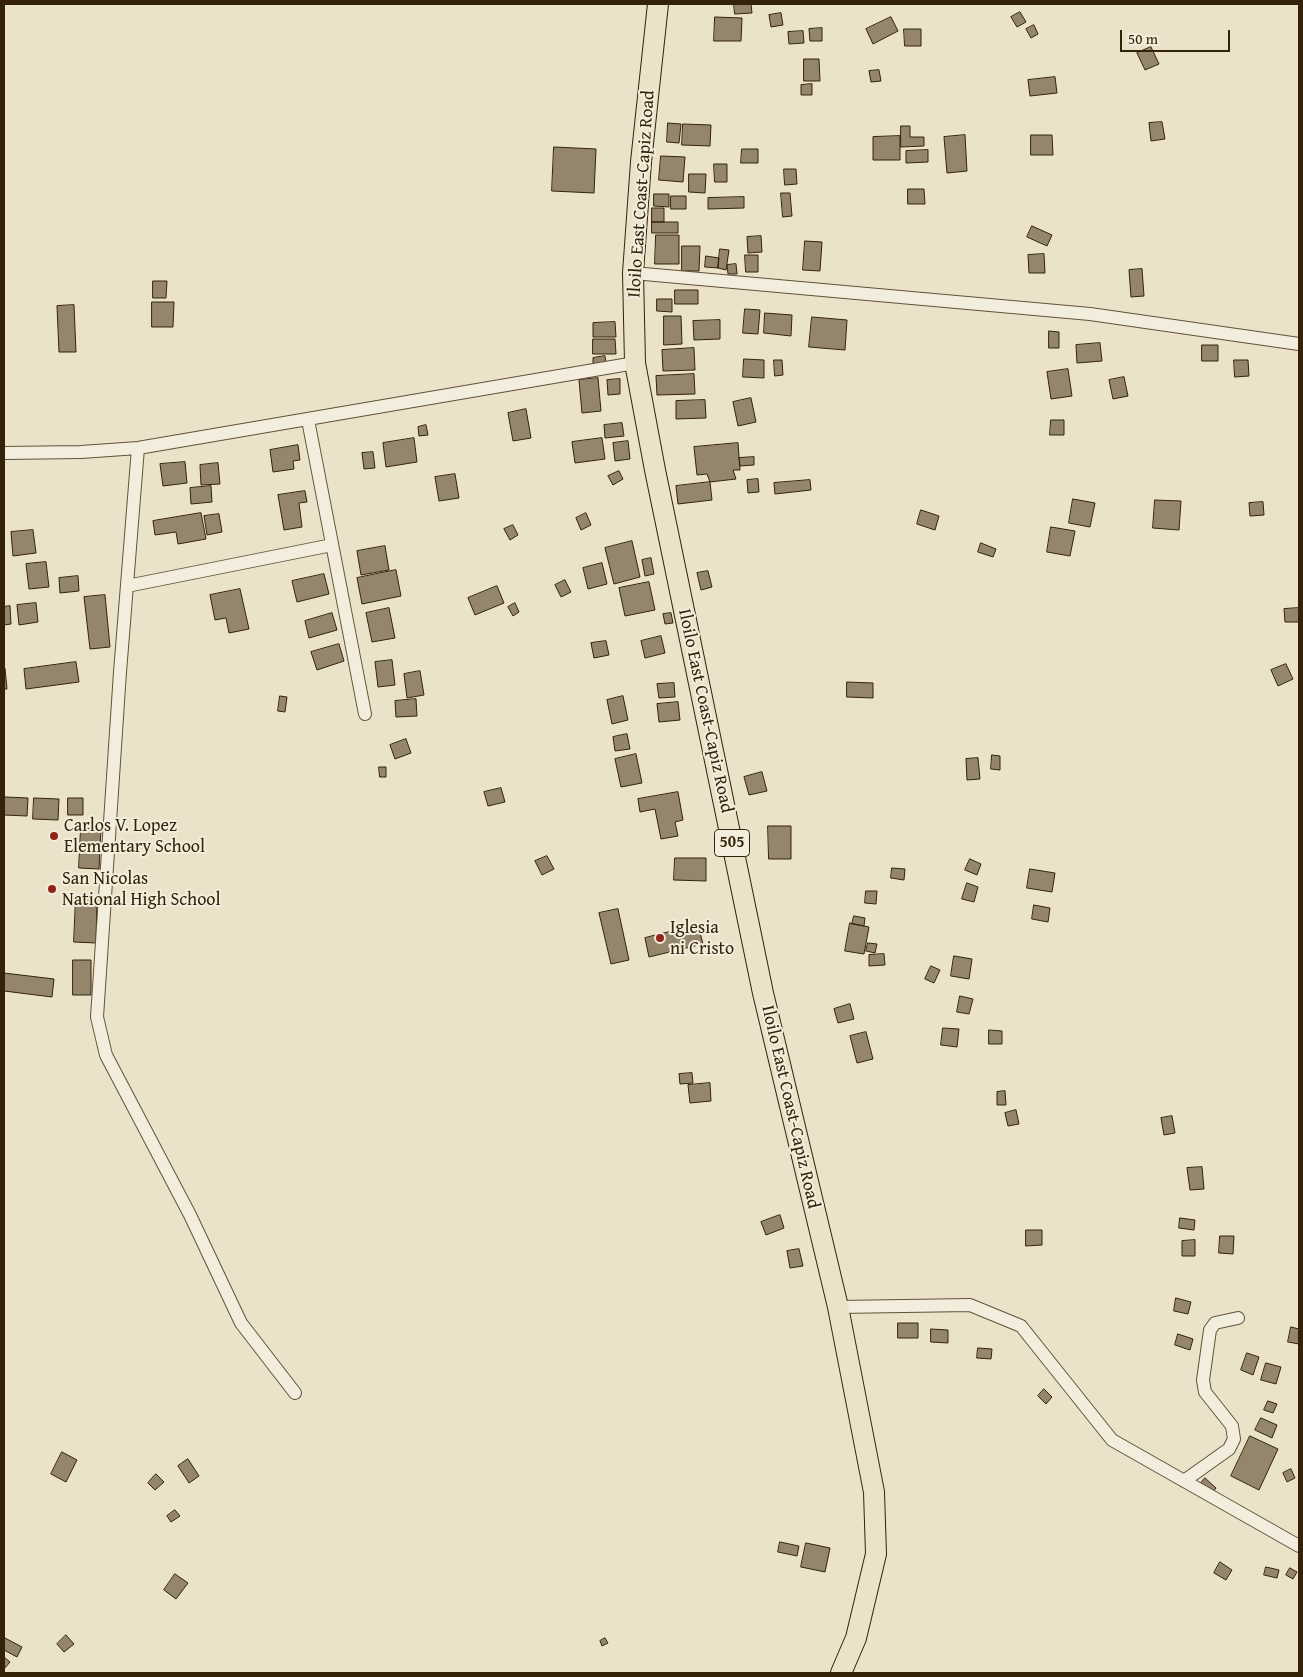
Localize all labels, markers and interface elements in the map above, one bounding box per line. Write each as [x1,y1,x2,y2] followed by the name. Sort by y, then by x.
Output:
[1123,20,1233,52] scale bar
[1128,28,1158,49] text: 50 m
[624,90,660,298] street label: Iloilo East Coast-Capiz Road
[673,607,737,815] street label: Iloilo East Coast-Capiz Road
[64,815,205,858] place label: Carlos V. Lopez Elementary School
[48,830,60,842] marker: Carlos V. Lopez Elementary School
[714,830,750,856] road number: 505
[62,868,221,911] place label: San Nicolas National High School
[46,883,58,895] marker: San Nicolas National High School
[670,917,734,960] place label: Iglesia ni Cristo
[654,932,666,944] marker: Iglesia ni Cristo
[756,1003,824,1211] street label: Iloilo East Coast-Capiz Road

